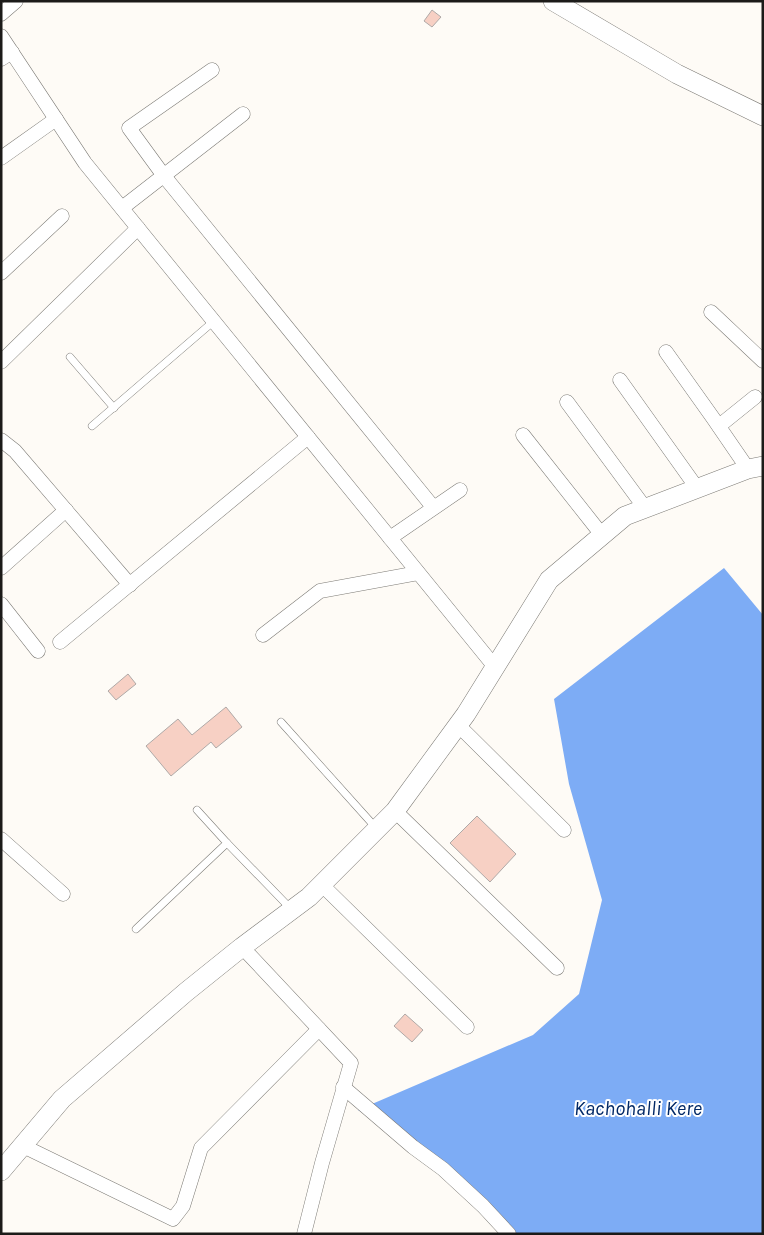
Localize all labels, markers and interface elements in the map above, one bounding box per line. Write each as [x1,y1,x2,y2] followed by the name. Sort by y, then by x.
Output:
[574,1097,702,1120] water label: Kachohalli Kere

